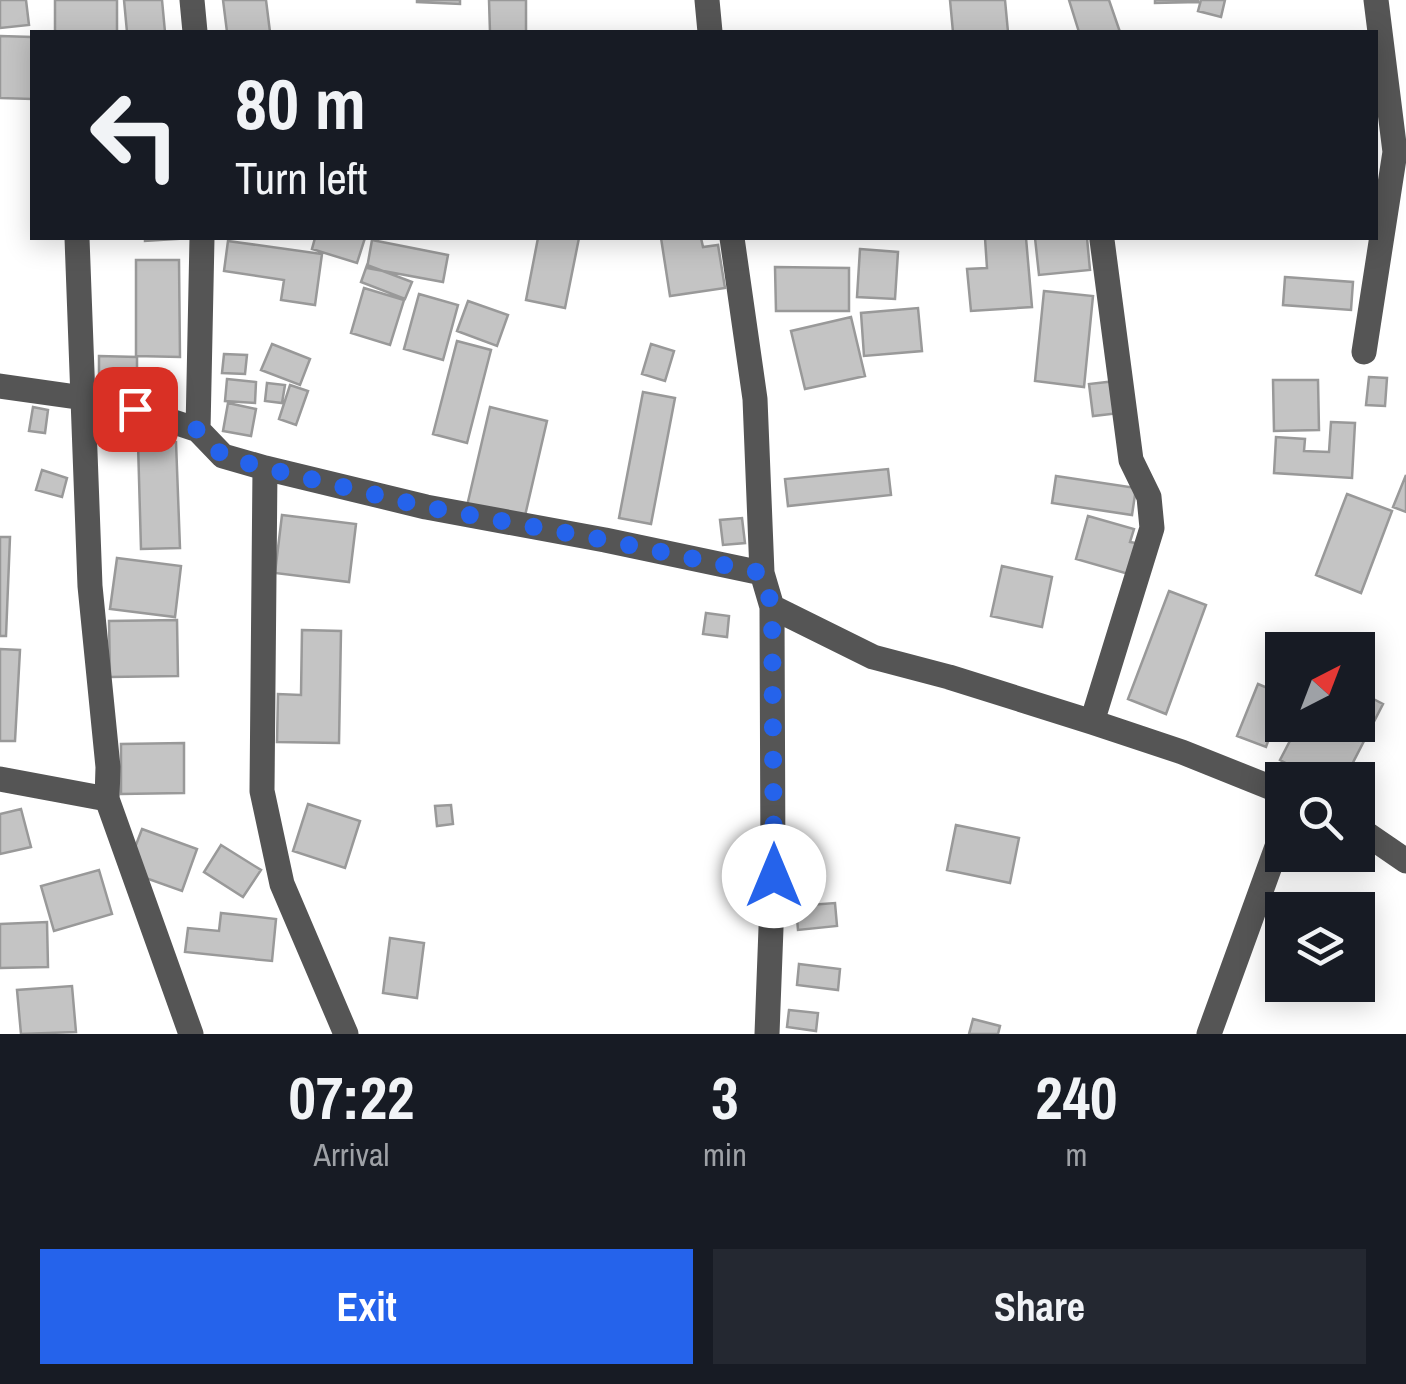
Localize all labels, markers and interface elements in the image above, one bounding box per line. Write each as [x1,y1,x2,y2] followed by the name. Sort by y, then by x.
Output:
[235,57,366,151] text: 80 m
[70,70,200,200] icon: left
[235,147,367,208] text: Turn left
[93,367,178,452] pin
[108,382,163,437] icon: arrive
[1265,632,1375,742] north arrow
[1265,632,1375,1002] map controls
[1265,762,1375,872] button: search
[722,824,826,928] position arrow
[1265,892,1375,1002] button: layers
[289,1057,414,1138] text: 07:22
[711,1057,739,1138] text: 3
[1035,1057,1117,1138] text: 240
[314,1133,389,1176] text: Arrival
[703,1133,747,1176] text: min
[1065,1133,1087,1176] text: m
[40,1249,693,1364] button: Exit
[713,1249,1366,1364] button: Share

